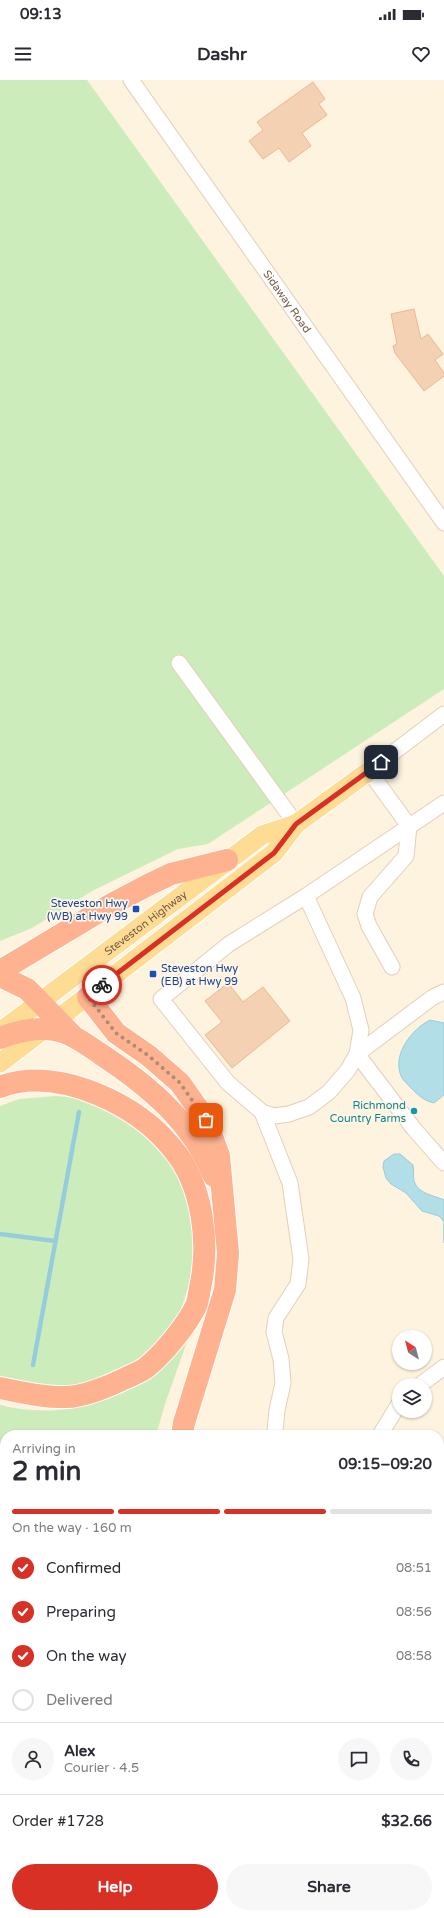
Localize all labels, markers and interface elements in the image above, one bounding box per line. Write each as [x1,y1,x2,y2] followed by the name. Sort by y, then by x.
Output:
[20,5,62,23] text: 09:13
[12,43,34,65] icon: menu
[197,43,247,65] text: Dashr
[410,43,432,65] icon: heart
[261,267,314,335] street label: Sidaway Road
[364,745,398,779] pin
[370,751,392,773] icon: home
[102,887,189,958] street label: Steveston Highway
[47,897,128,923] place label: Steveston Hwy (WB) at Hwy 99
[131,904,141,914] marker: Steveston Hwy (WB) at Hwy 99
[161,962,238,988] place label: Steveston Hwy (EB) at Hwy 99
[82,965,122,1005] courier
[148,969,158,979] marker: Steveston Hwy (EB) at Hwy 99
[91,974,113,996] icon: bike
[330,1099,406,1125] place label: Richmond Country Farms
[189,1103,223,1137] pin
[409,1106,419,1116] marker: Richmond Country Farms
[195,1109,217,1131] icon: bag
[392,1330,432,1370] north arrow
[392,1330,432,1418] map controls
[392,1378,432,1418] button: layers
[12,1441,76,1457] text: Arriving in
[339,1455,432,1473] text: 09:15–09:20
[12,1456,81,1487] text: 2 min
[12,1520,132,1536] text: On the way · 160 m
[12,1557,34,1579] icon: check
[46,1559,121,1577] text: Confirmed
[396,1560,432,1576] text: 08:51
[12,1601,34,1623] icon: check
[46,1603,116,1621] text: Preparing
[396,1604,432,1620] text: 08:56
[12,1645,34,1667] icon: check
[46,1647,126,1665] text: On the way
[396,1648,432,1664] text: 08:58
[46,1691,113,1709] text: Delivered
[12,1738,54,1780] button: person
[338,1738,380,1780] button: chat
[390,1738,432,1780] button: phone
[64,1742,95,1760] text: Alex
[64,1760,139,1776] text: Courier · 4.5
[12,1812,104,1830] text: Order #1728
[381,1812,432,1830] text: $32.66
[12,1864,218,1910] button: Help
[226,1864,432,1910] button: Share

